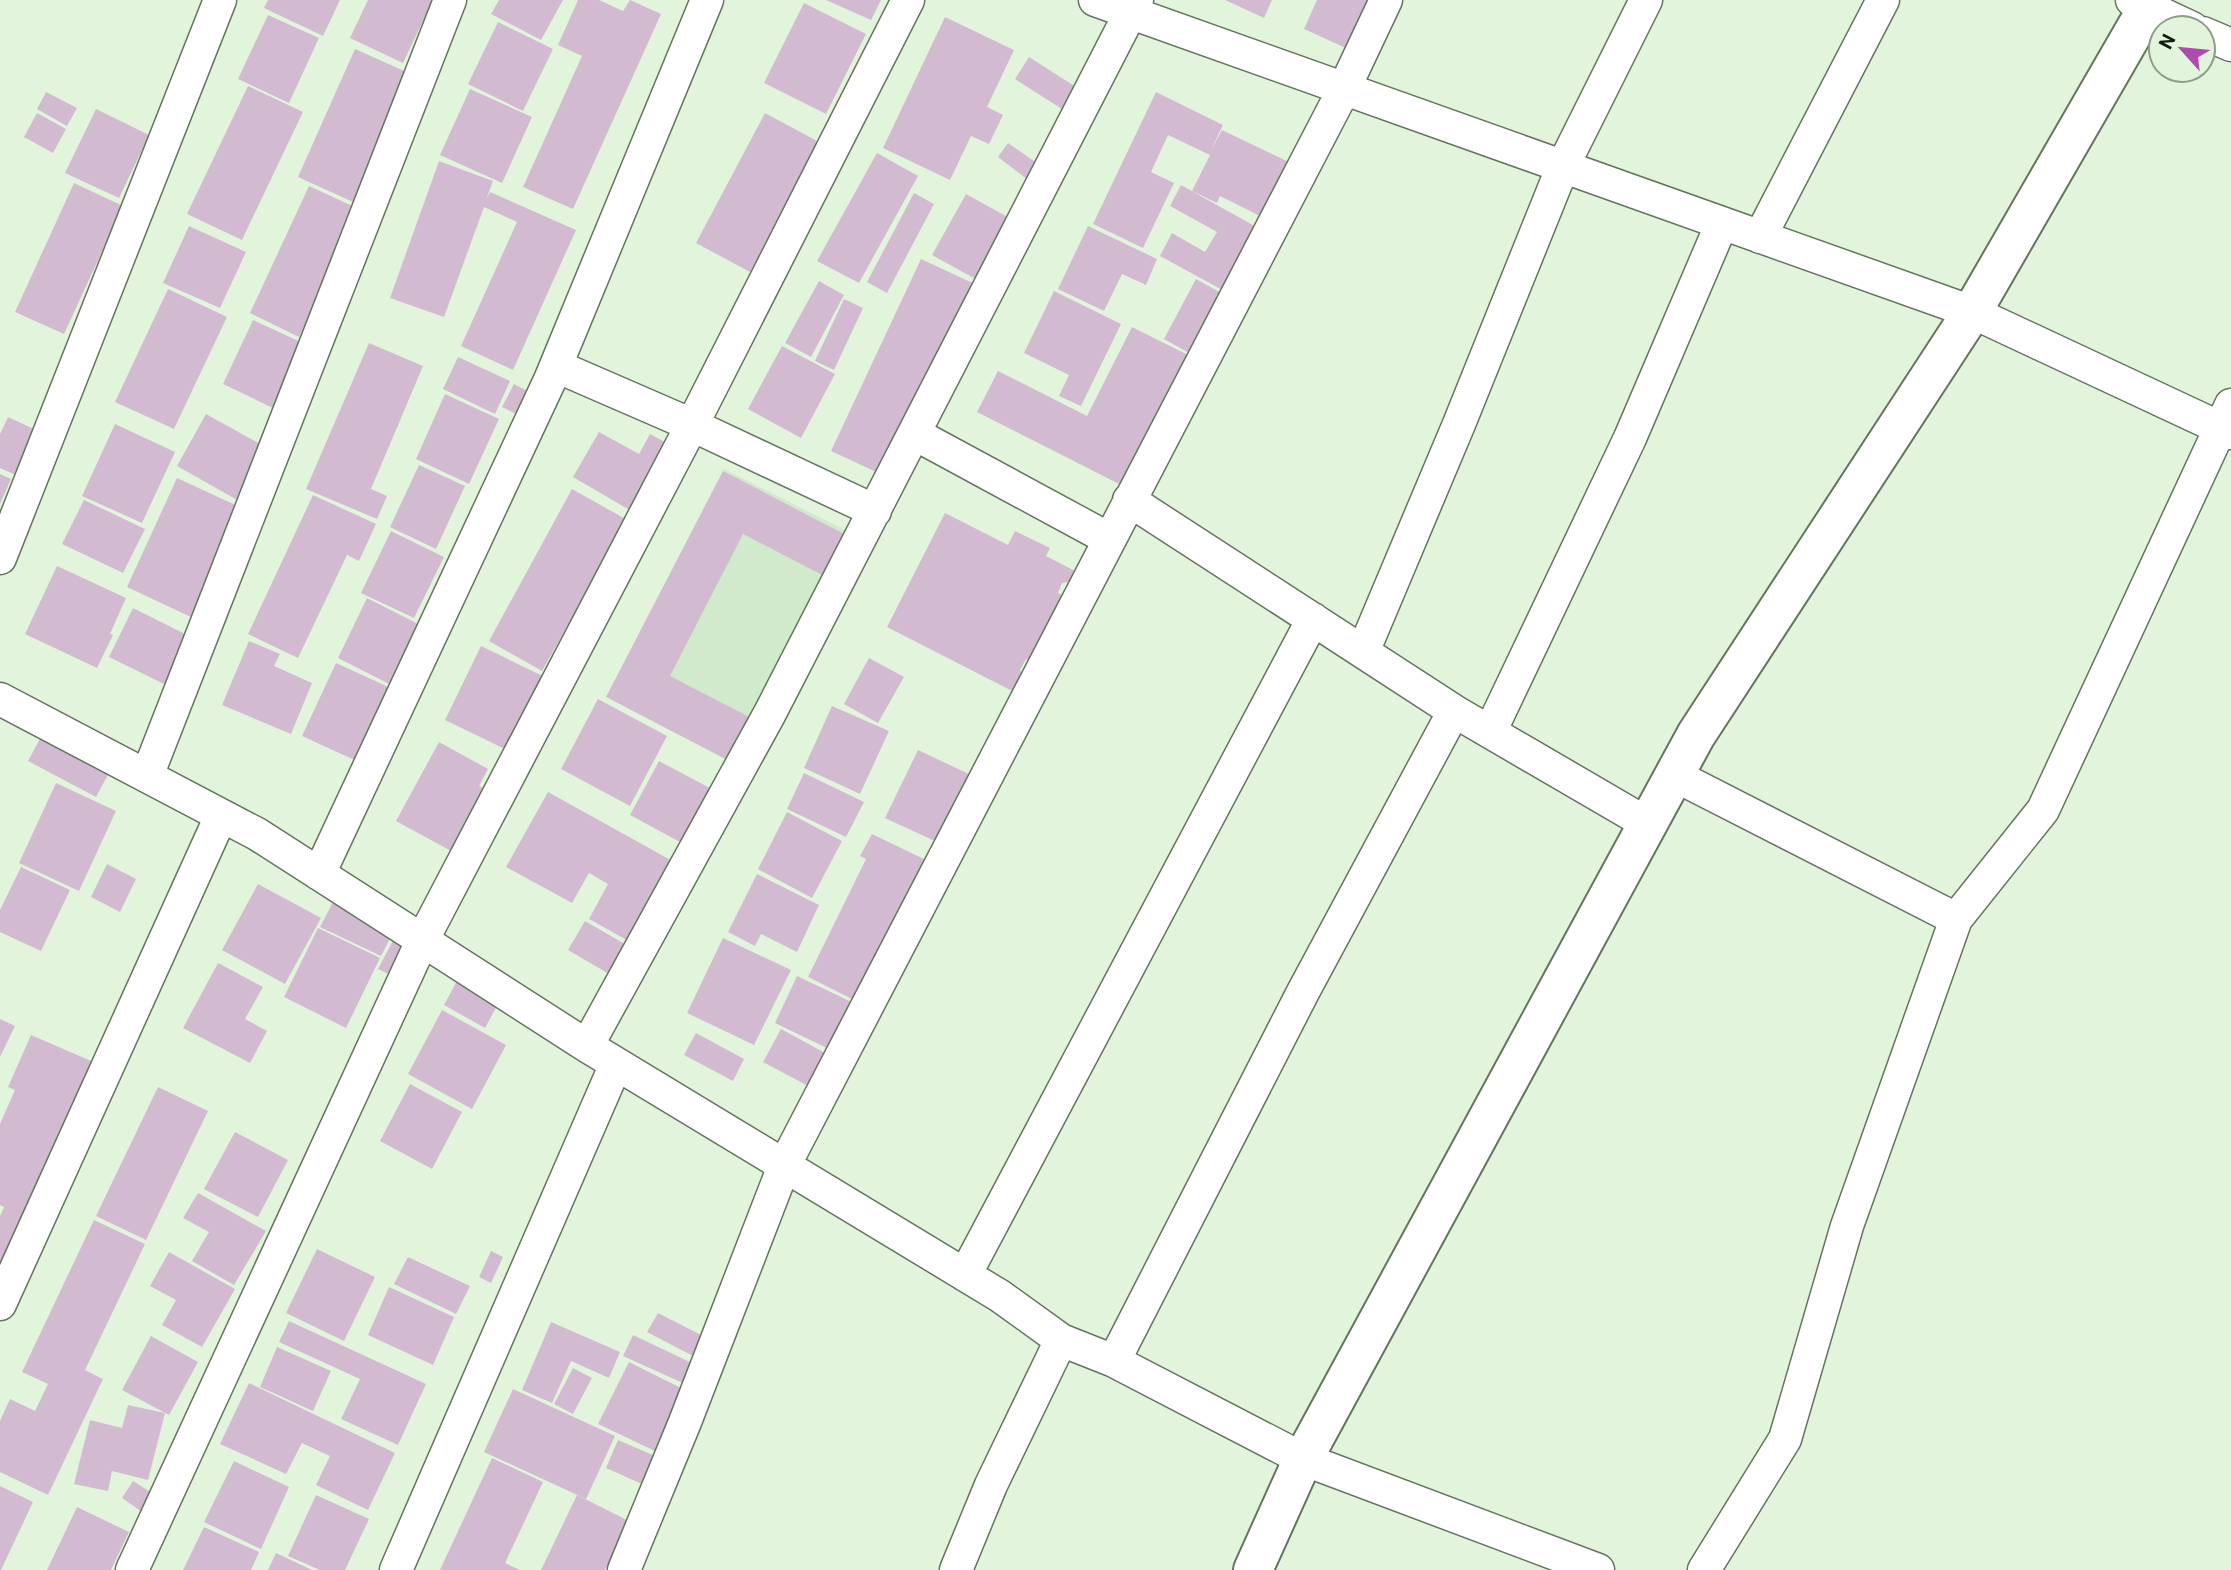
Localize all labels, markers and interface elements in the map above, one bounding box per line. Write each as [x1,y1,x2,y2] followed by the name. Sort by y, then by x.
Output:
[2147,14,2217,84] north arrow
[2154,30,2181,53] text: N

